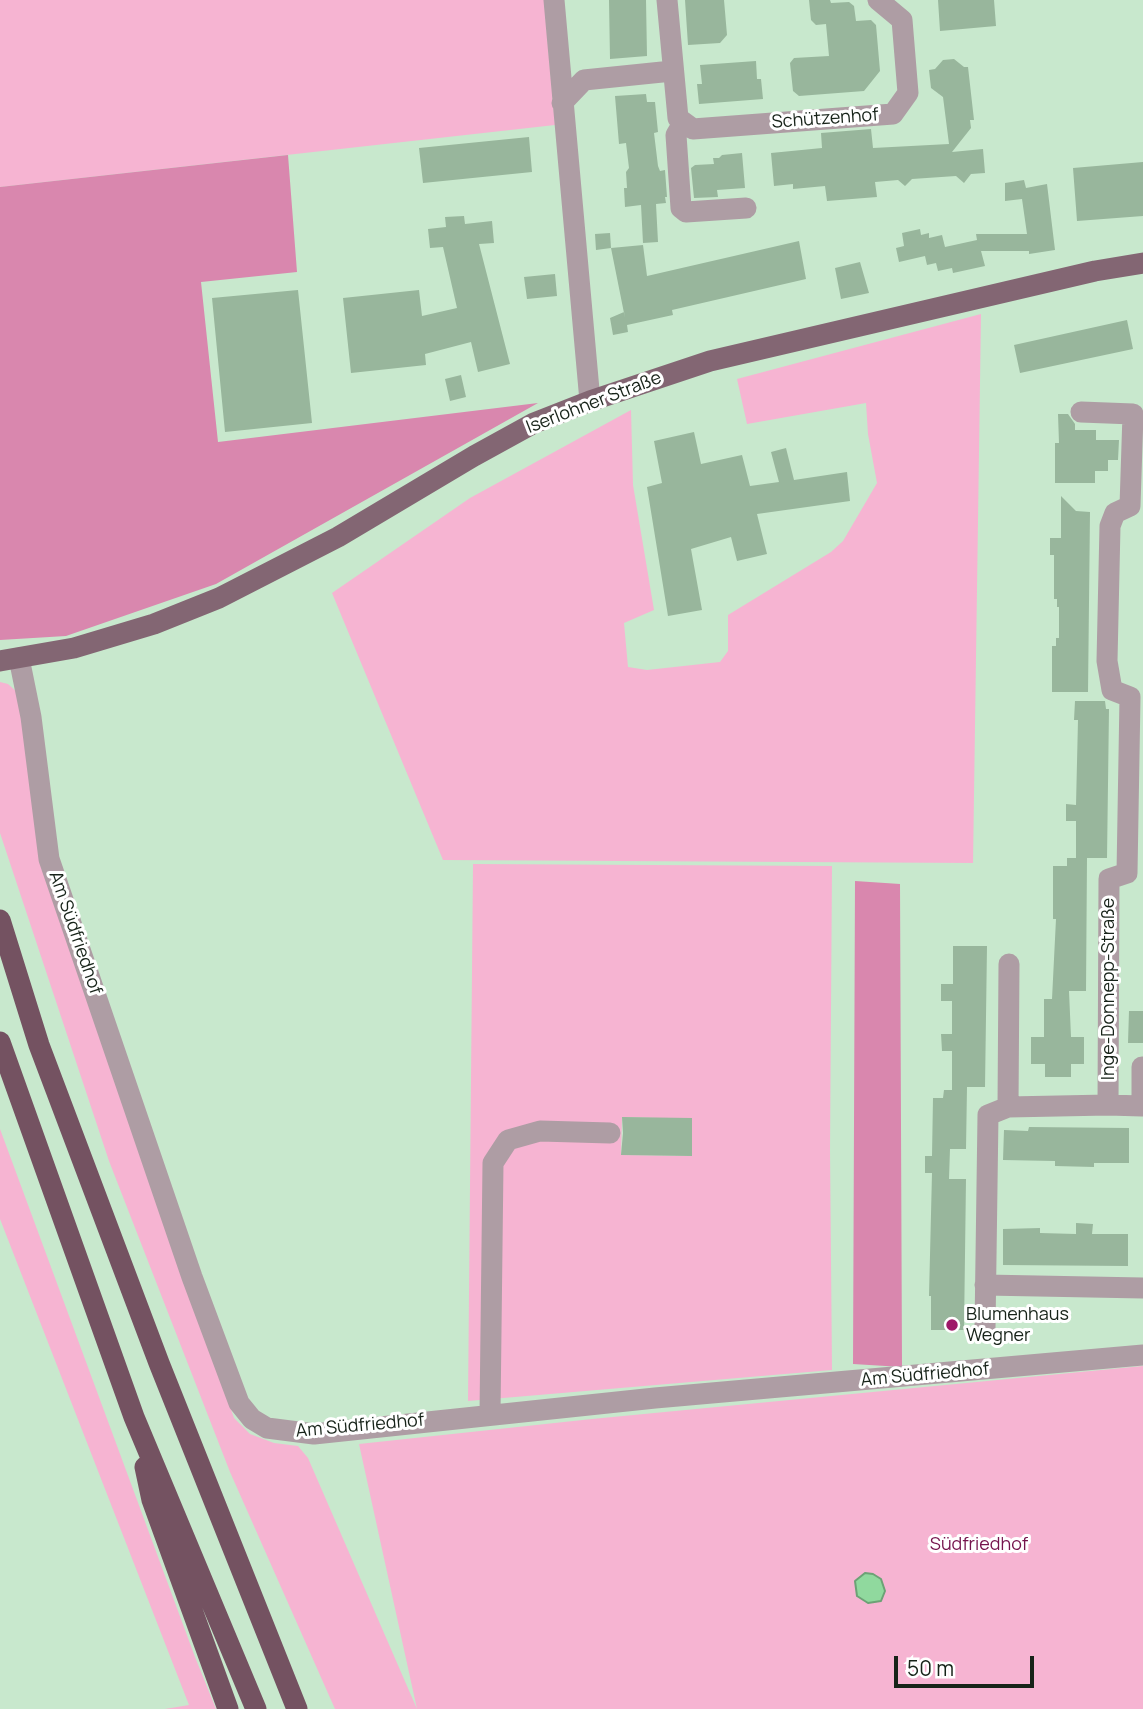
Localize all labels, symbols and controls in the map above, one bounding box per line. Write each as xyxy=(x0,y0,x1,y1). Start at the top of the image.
street label: Schützenhof xyxy=(771,104,879,134)
street label: Iserlohner Straße xyxy=(523,367,665,439)
street label: Am Südfriedhof xyxy=(44,869,106,997)
street label: Inge-Donnepp-Straße xyxy=(1098,898,1120,1080)
place label: Blumenhaus Wegner xyxy=(966,1304,1069,1346)
marker: Blumenhaus Wegner xyxy=(944,1317,960,1333)
street label: Am Südfriedhof xyxy=(860,1359,990,1391)
street label: Am Südfriedhof xyxy=(295,1410,425,1442)
park label: Südfriedhof xyxy=(930,1534,1028,1556)
scale bar xyxy=(898,1642,1038,1686)
text: 50 m xyxy=(907,1654,954,1682)

